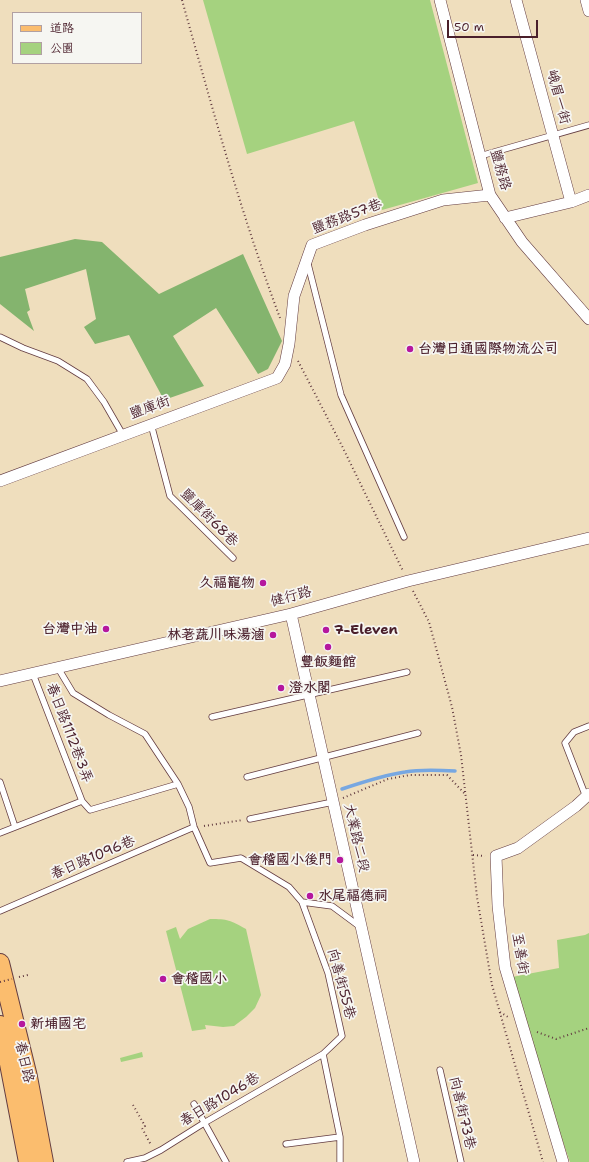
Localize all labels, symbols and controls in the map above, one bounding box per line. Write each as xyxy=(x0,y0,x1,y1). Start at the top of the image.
legend xyxy=(12,12,142,64)
scale bar xyxy=(449,12,540,38)
text: 50 m xyxy=(454,19,484,35)
text: 道路 xyxy=(50,20,74,36)
text: 公園 xyxy=(50,40,74,56)
street label: 峨眉一街 xyxy=(543,68,573,126)
street label: 鹽務路 xyxy=(486,147,514,193)
street label: 鹽務路57巷 xyxy=(310,196,384,238)
place label: 台灣日通國際物流公司 xyxy=(418,341,558,357)
marker: 台灣日通國際物流公司 xyxy=(405,344,415,354)
street label: 鹽庫街 xyxy=(127,393,173,423)
street label: 鹽庫街68巷 xyxy=(177,486,241,550)
place label: 久福寵物 xyxy=(199,575,255,591)
marker: 久福寵物 xyxy=(258,578,268,588)
street label: 健行路 xyxy=(269,583,313,611)
place label: 台灣中油 xyxy=(42,621,98,637)
place label: 7-Eleven xyxy=(334,622,398,638)
marker: 台灣中油 xyxy=(101,624,111,634)
marker: 7-Eleven xyxy=(321,625,331,635)
place label: 林荖蔬川味湯滷 xyxy=(167,627,265,643)
marker: 林荖蔬川味湯滷 xyxy=(268,630,278,640)
marker: 豐飯麵館 xyxy=(323,642,333,652)
place label: 豐飯麵館 xyxy=(300,654,356,670)
place label: 澄水閣 xyxy=(289,680,331,696)
street label: 春日路1112巷3弄 xyxy=(42,681,96,785)
marker: 澄水閣 xyxy=(276,683,286,693)
street label: 大業路二段 xyxy=(340,802,372,874)
street label: 春日路1096巷 xyxy=(48,833,138,883)
place label: 會稽國小後門 xyxy=(248,852,332,868)
marker: 會稽國小後門 xyxy=(335,855,345,865)
place label: 水尾福德祠 xyxy=(318,888,388,904)
marker: 水尾福德祠 xyxy=(305,891,315,901)
street label: 至善街 xyxy=(508,932,532,976)
street label: 向善街55巷 xyxy=(323,947,359,1021)
place label: 會稽國小 xyxy=(171,971,227,987)
marker: 會稽國小 xyxy=(158,974,168,984)
place label: 新埔國宅 xyxy=(30,1016,86,1032)
marker: 新埔國宅 xyxy=(17,1019,27,1029)
street label: 春日路 xyxy=(11,1040,37,1084)
street label: 春日路1046巷 xyxy=(177,1070,263,1130)
street label: 向善街73巷 xyxy=(445,1075,479,1151)

